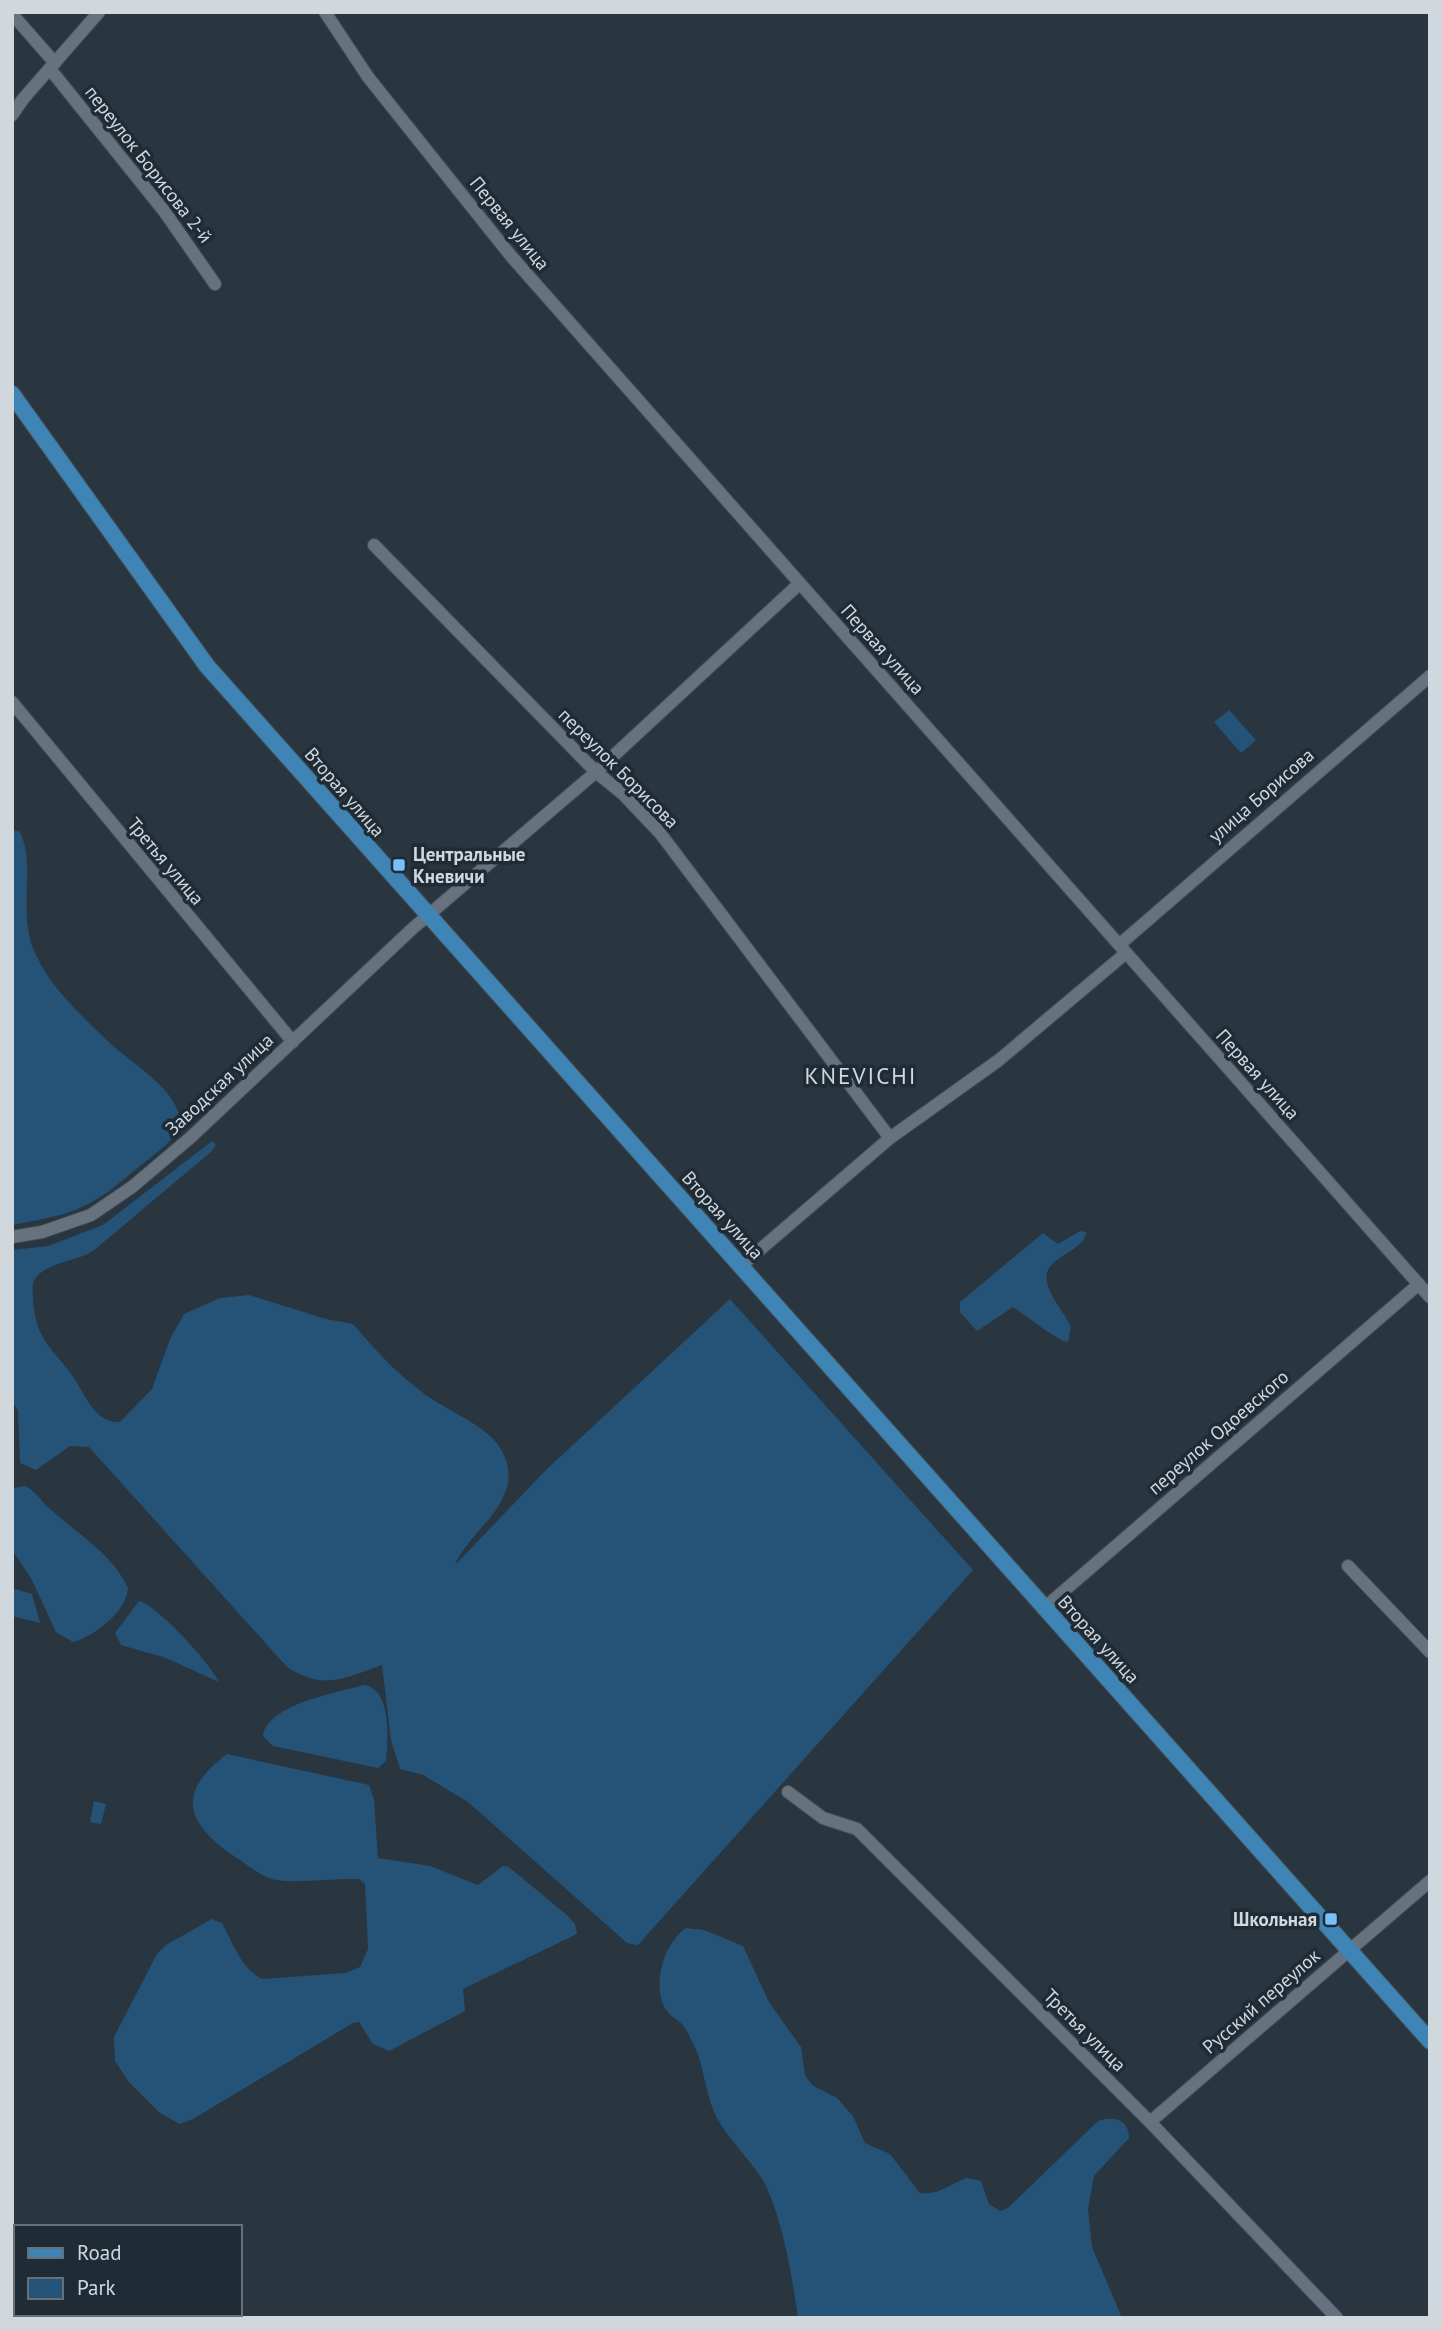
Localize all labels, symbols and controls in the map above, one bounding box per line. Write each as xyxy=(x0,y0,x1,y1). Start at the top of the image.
street label: переулок Борисова 2-й xyxy=(80,81,218,247)
street label: Первая улица xyxy=(465,171,555,275)
street label: Первая улица xyxy=(836,599,930,699)
street label: переулок Борисова xyxy=(554,703,684,833)
street label: Вторая улица xyxy=(300,742,390,842)
street label: улица Борисова xyxy=(1203,743,1319,847)
street label: Третья улица xyxy=(122,812,210,910)
place label: Центральные Кневичи xyxy=(413,842,525,888)
marker: Центральные Кневичи xyxy=(391,857,407,873)
street label: Первая улица xyxy=(1211,1024,1305,1124)
street label: Заводская улица xyxy=(160,1028,278,1140)
district label: KNEVICHI xyxy=(805,1061,917,1090)
street label: Вторая улица xyxy=(677,1166,769,1264)
street label: переулок Одоевского xyxy=(1143,1364,1293,1500)
street label: Вторая улица xyxy=(1053,1590,1145,1688)
place label: Школьная xyxy=(1233,1907,1317,1931)
marker: Школьная xyxy=(1323,1911,1339,1927)
street label: Русский переулок xyxy=(1197,1943,1325,2059)
street label: Третья улица xyxy=(1039,1984,1131,2076)
legend xyxy=(14,2225,242,2316)
text: Road xyxy=(77,2239,121,2266)
text: Park xyxy=(77,2274,116,2301)

